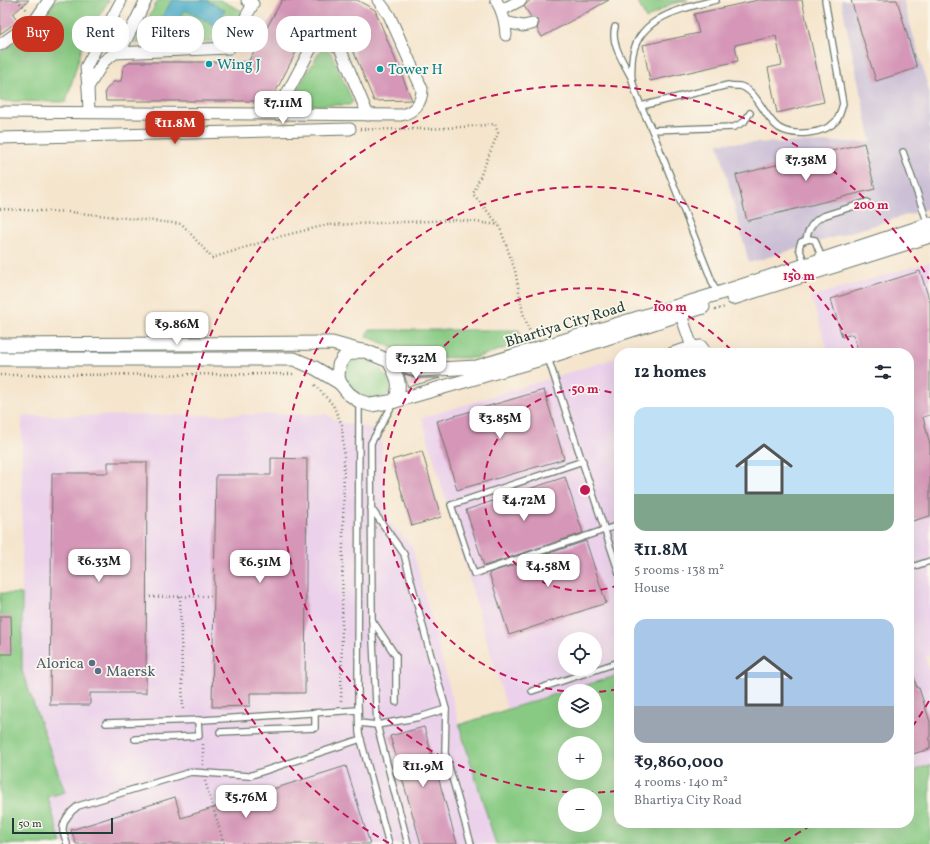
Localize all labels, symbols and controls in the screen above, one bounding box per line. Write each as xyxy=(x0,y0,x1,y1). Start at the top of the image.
chip: Buy xyxy=(12,16,64,52)
chip: Rent xyxy=(72,16,129,52)
chip: Filters xyxy=(137,16,204,52)
chip: New xyxy=(212,16,268,52)
chip: Apartment xyxy=(276,16,371,52)
place label: Wing J xyxy=(217,55,261,76)
marker: Wing J xyxy=(204,59,214,69)
place label: Tower H xyxy=(388,60,443,81)
marker: Tower H xyxy=(375,64,385,74)
pin: ₹7.11M xyxy=(250,91,316,125)
text: ₹7.11M xyxy=(264,95,302,113)
pin: ₹11.8M xyxy=(142,111,208,145)
text: ₹11.8M xyxy=(154,115,196,133)
pin: ₹7.38M xyxy=(773,148,839,182)
text: ₹7.38M xyxy=(785,152,827,170)
text: 200 m xyxy=(853,198,889,214)
text: 150 m xyxy=(783,269,815,285)
street label: Bhartiya City Road xyxy=(503,297,628,354)
text: 100 m xyxy=(653,300,687,316)
pin: ₹9.86M xyxy=(144,312,210,346)
text: ₹9.86M xyxy=(155,316,199,334)
pin: ₹7.32M xyxy=(383,346,449,380)
text: ₹7.32M xyxy=(395,350,437,368)
text: 12 homes xyxy=(634,361,706,384)
icon: filters xyxy=(872,361,894,383)
text: 50 m xyxy=(571,382,599,398)
pin: ₹3.85M xyxy=(467,406,533,440)
text: ₹3.85M xyxy=(478,410,522,428)
icon: home xyxy=(728,433,800,505)
centre of rings xyxy=(578,483,592,497)
pin: ₹4.72M xyxy=(491,488,557,522)
text: ₹4.72M xyxy=(502,492,546,510)
text: ₹11.8M xyxy=(634,539,688,562)
pin: ₹6.33M xyxy=(66,549,132,583)
pin: ₹6.51M xyxy=(227,550,293,584)
text: ₹6.33M xyxy=(77,553,121,571)
text: ₹6.51M xyxy=(239,554,281,572)
pin: ₹4.58M xyxy=(515,554,581,588)
text: ₹4.58M xyxy=(526,558,570,576)
text: 5 rooms · 138 m² xyxy=(634,562,724,580)
text: House xyxy=(634,580,670,598)
map controls xyxy=(558,632,602,832)
button: locate xyxy=(558,632,602,676)
icon: home xyxy=(728,645,800,717)
place label: Alorica xyxy=(36,654,84,675)
marker: Alorica xyxy=(87,658,97,668)
place label: Maersk xyxy=(106,662,155,683)
marker: Maersk xyxy=(93,666,103,676)
button: layers xyxy=(558,684,602,728)
button: + xyxy=(558,736,602,780)
text: ₹9,860,000 xyxy=(634,751,723,774)
pin: ₹11.9M xyxy=(390,754,456,788)
text: ₹11.9M xyxy=(402,758,444,776)
text: 4 rooms · 140 m² xyxy=(634,774,728,792)
pin: ₹5.76M xyxy=(213,785,279,819)
button: − xyxy=(558,788,602,832)
text: ₹5.76M xyxy=(225,789,267,807)
text: Bhartiya City Road xyxy=(634,792,742,810)
scale bar xyxy=(12,816,113,835)
text: 50 m xyxy=(18,817,42,832)

